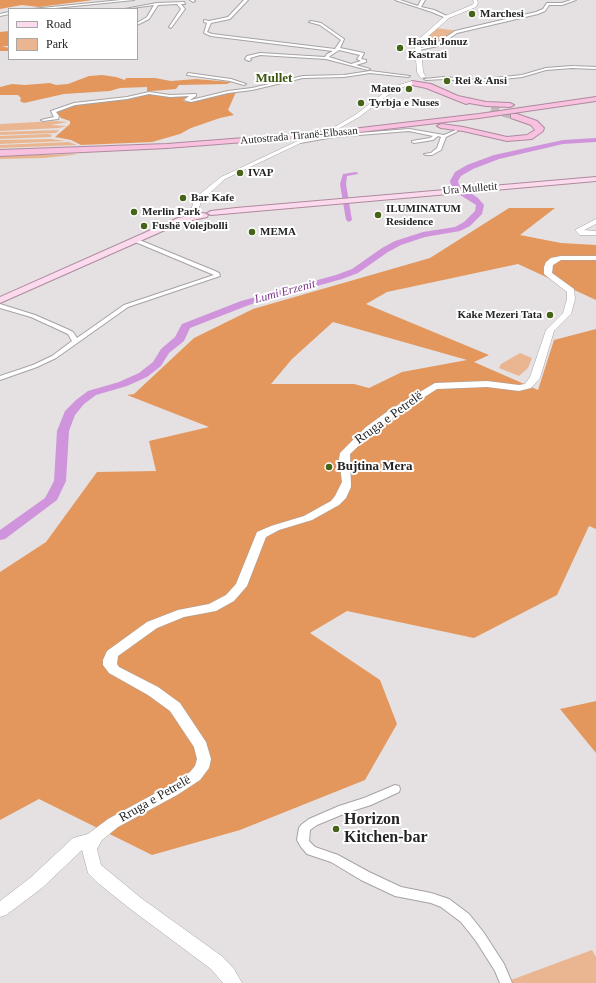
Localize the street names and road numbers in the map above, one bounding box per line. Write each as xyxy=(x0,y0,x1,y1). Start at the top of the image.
street label: Autostrada Tiranë-Elbasan xyxy=(240,124,358,148)
street label: Ura Mulletit xyxy=(442,180,498,198)
street label: Rruga e Petrelë xyxy=(352,388,426,448)
street label: Rruga e Petrelë xyxy=(116,772,194,826)

